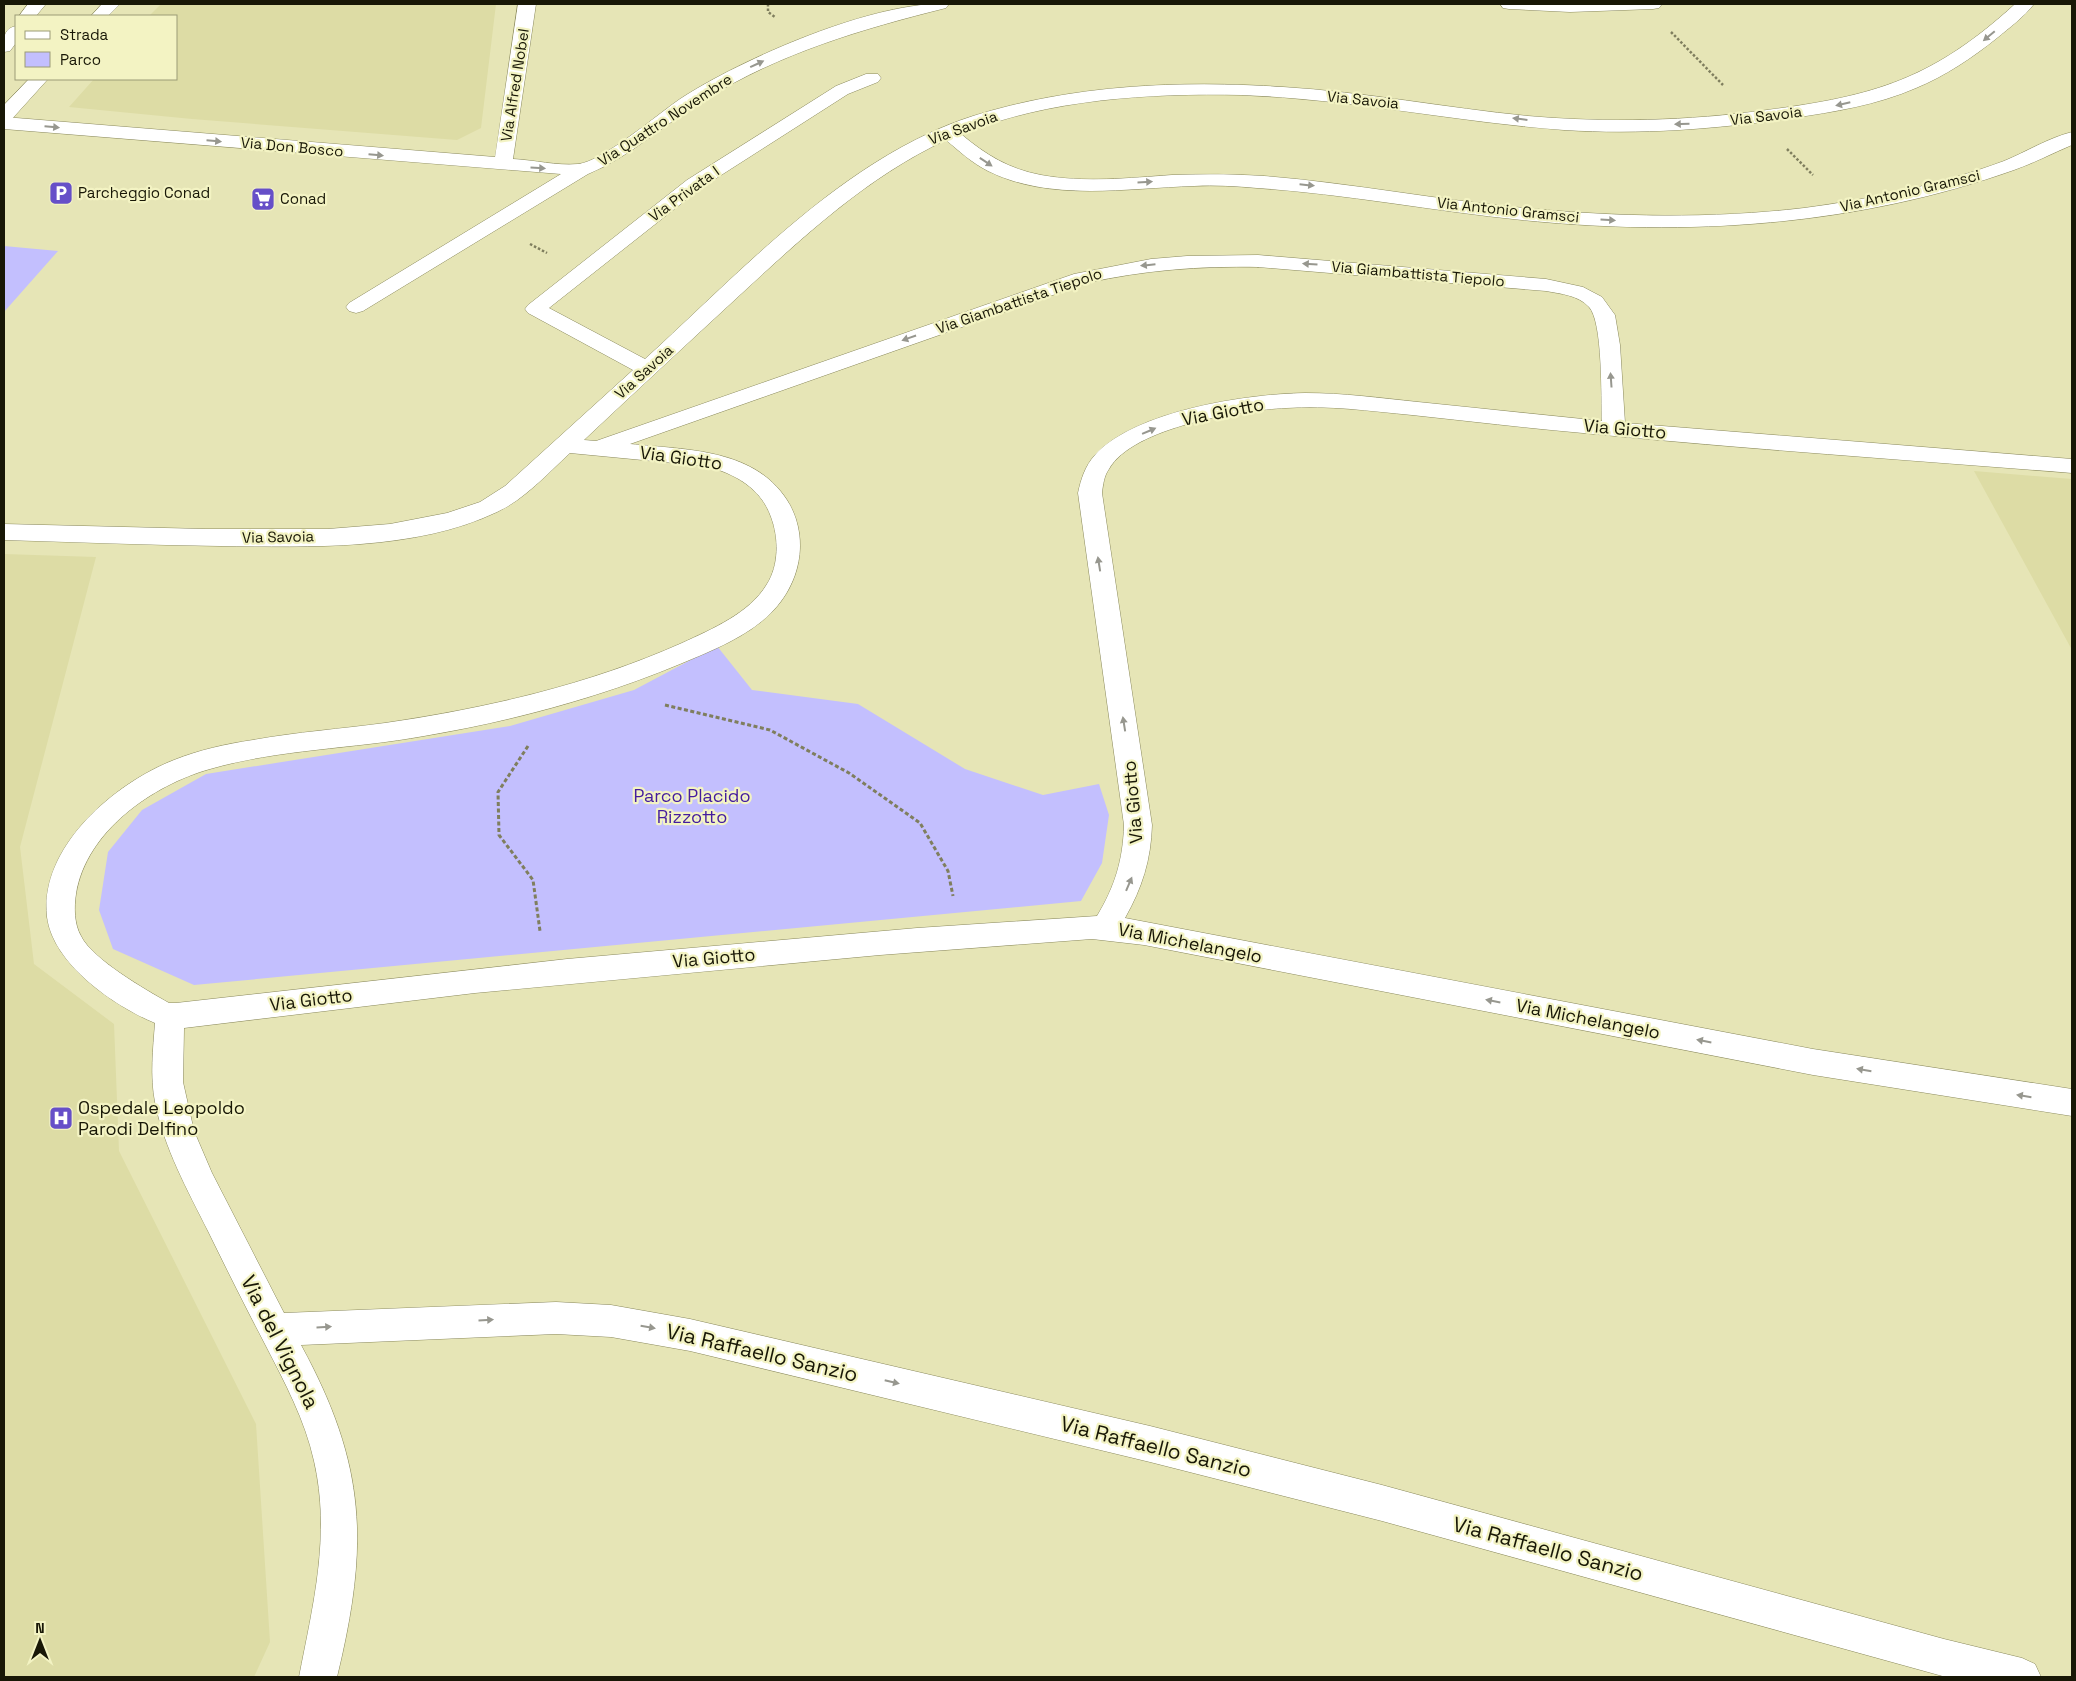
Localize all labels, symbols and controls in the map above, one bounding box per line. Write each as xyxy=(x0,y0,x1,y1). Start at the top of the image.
legend xyxy=(15,15,178,80)
text: Strada xyxy=(60,25,109,44)
street label: Via Alfred Nobel xyxy=(496,27,533,143)
one-way arrow xyxy=(1983,30,1995,41)
text: Parco xyxy=(60,50,101,69)
one-way arrow xyxy=(750,59,764,67)
street label: Via Quattro Novembre xyxy=(594,69,735,170)
street label: Via Savoia xyxy=(1326,86,1400,113)
one-way arrow xyxy=(1835,100,1851,108)
street label: Via Savoia xyxy=(1729,102,1803,129)
street label: Via Savoia xyxy=(926,106,1000,149)
one-way arrow xyxy=(1511,115,1527,123)
one-way arrow xyxy=(1674,120,1690,128)
one-way arrow xyxy=(45,123,61,131)
street label: Via Don Bosco xyxy=(240,133,344,160)
one-way arrow xyxy=(207,137,223,145)
one-way arrow xyxy=(368,151,384,159)
one-way arrow xyxy=(979,157,993,167)
street label: Via Privata I xyxy=(645,162,723,226)
one-way arrow xyxy=(530,165,546,173)
street label: Via Antonio Gramsci xyxy=(1838,165,1982,216)
one-way arrow xyxy=(1137,178,1153,186)
parking icon: Parcheggio Conad xyxy=(48,180,74,206)
one-way arrow xyxy=(1299,181,1315,189)
place label: Parcheggio Conad xyxy=(78,183,210,202)
supermarket icon: Conad xyxy=(250,186,276,212)
place label: Conad xyxy=(280,189,326,208)
street label: Via Antonio Gramsci xyxy=(1436,193,1580,226)
one-way arrow xyxy=(1600,216,1616,224)
street label: Via Giambattista Tiepolo xyxy=(1331,256,1506,291)
one-way arrow xyxy=(1302,260,1318,268)
one-way arrow xyxy=(1139,261,1155,269)
street label: Via Giambattista Tiepolo xyxy=(933,263,1104,338)
one-way arrow xyxy=(902,335,917,342)
street label: Via Savoia xyxy=(610,340,677,403)
one-way arrow xyxy=(1606,372,1614,388)
street label: Via Giotto xyxy=(1180,392,1266,431)
street label: Via Giotto xyxy=(1583,413,1667,444)
one-way arrow xyxy=(1142,426,1156,434)
street label: Via Giotto xyxy=(638,440,724,475)
street label: Via Savoia xyxy=(242,526,315,547)
one-way arrow xyxy=(1095,556,1103,572)
one-way arrow xyxy=(1120,716,1128,732)
street label: Via Giotto xyxy=(1117,760,1148,844)
park label: Parco Placido Rizzotto xyxy=(633,784,751,828)
one-way arrow xyxy=(1125,877,1133,891)
street label: Via Michelangelo xyxy=(1116,917,1264,968)
street label: Via Giotto xyxy=(672,942,756,973)
street label: Via Giotto xyxy=(268,983,354,1016)
street label: Via Michelangelo xyxy=(1514,993,1662,1044)
one-way arrow xyxy=(1484,996,1500,1004)
one-way arrow xyxy=(1695,1036,1711,1044)
one-way arrow xyxy=(1855,1066,1871,1074)
one-way arrow xyxy=(2016,1092,2032,1100)
place label: Ospedale Leopoldo Parodi Delfino xyxy=(78,1096,245,1140)
hospital icon: Ospedale Leopoldo Parodi Delfino xyxy=(48,1105,74,1131)
street label: Via del Vignola xyxy=(235,1270,326,1413)
one-way arrow xyxy=(478,1316,494,1324)
street label: Via Raffaello Sanzio xyxy=(664,1317,861,1388)
one-way arrow xyxy=(316,1323,332,1331)
one-way arrow xyxy=(640,1324,656,1332)
one-way arrow xyxy=(884,1378,899,1386)
street label: Via Raffaello Sanzio xyxy=(1058,1410,1254,1483)
street label: Via Raffaello Sanzio xyxy=(1450,1510,1646,1587)
north arrow xyxy=(15,1616,65,1666)
text: N xyxy=(35,1619,45,1637)

